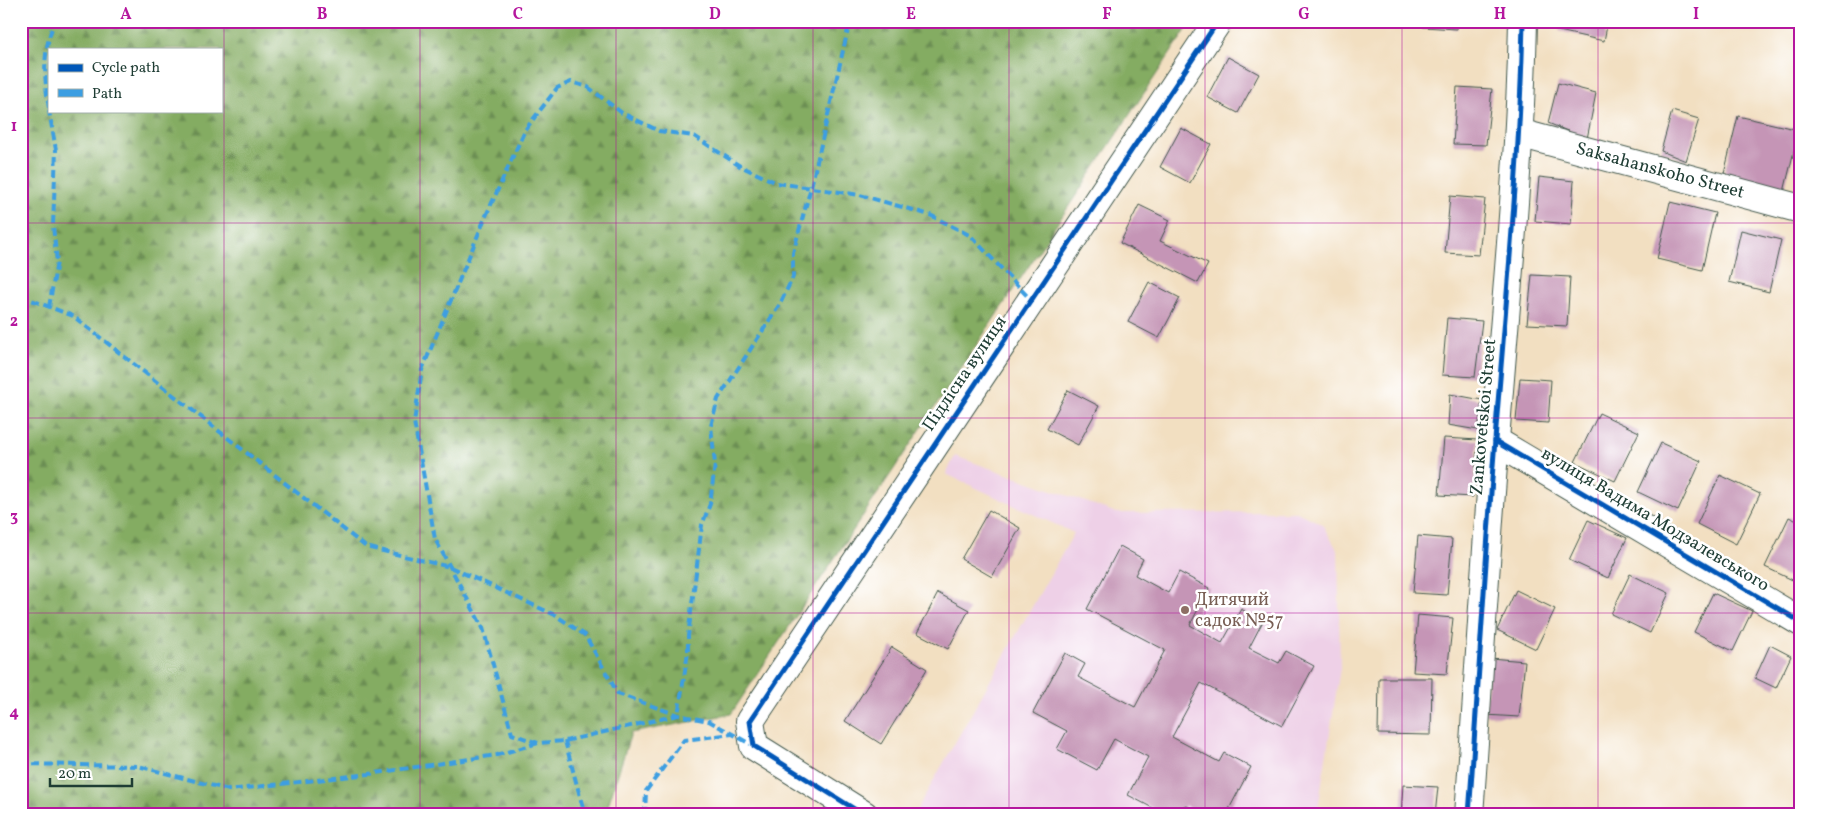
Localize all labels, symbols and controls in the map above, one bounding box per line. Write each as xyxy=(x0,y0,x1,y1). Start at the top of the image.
text: A xyxy=(120,4,132,26)
text: B xyxy=(317,4,328,26)
text: C xyxy=(513,4,523,26)
text: D xyxy=(709,4,721,26)
text: E xyxy=(906,4,916,26)
text: F xyxy=(1102,4,1112,26)
text: G xyxy=(1298,4,1310,26)
text: H xyxy=(1494,4,1506,26)
text: I xyxy=(1693,4,1699,26)
legend xyxy=(48,48,222,112)
text: Cycle path xyxy=(92,58,160,79)
text: Path xyxy=(92,84,122,105)
text: 1 xyxy=(11,116,17,138)
street label: Saksahanskoho Street xyxy=(1573,136,1747,206)
text: 2 xyxy=(10,311,18,333)
street label: Підлісна вулиця xyxy=(917,311,1013,437)
street label: Zankovetskoi Street xyxy=(1465,338,1503,496)
street label: вулиця Вадима Модзалевського xyxy=(1536,442,1774,598)
text: 3 xyxy=(10,506,18,528)
place label: Дитячий садок №57 xyxy=(1195,588,1283,634)
marker: Дитячий садок №57 xyxy=(1179,604,1191,616)
text: 4 xyxy=(9,702,19,724)
scale bar xyxy=(50,756,132,788)
text: 20 m xyxy=(58,764,91,785)

